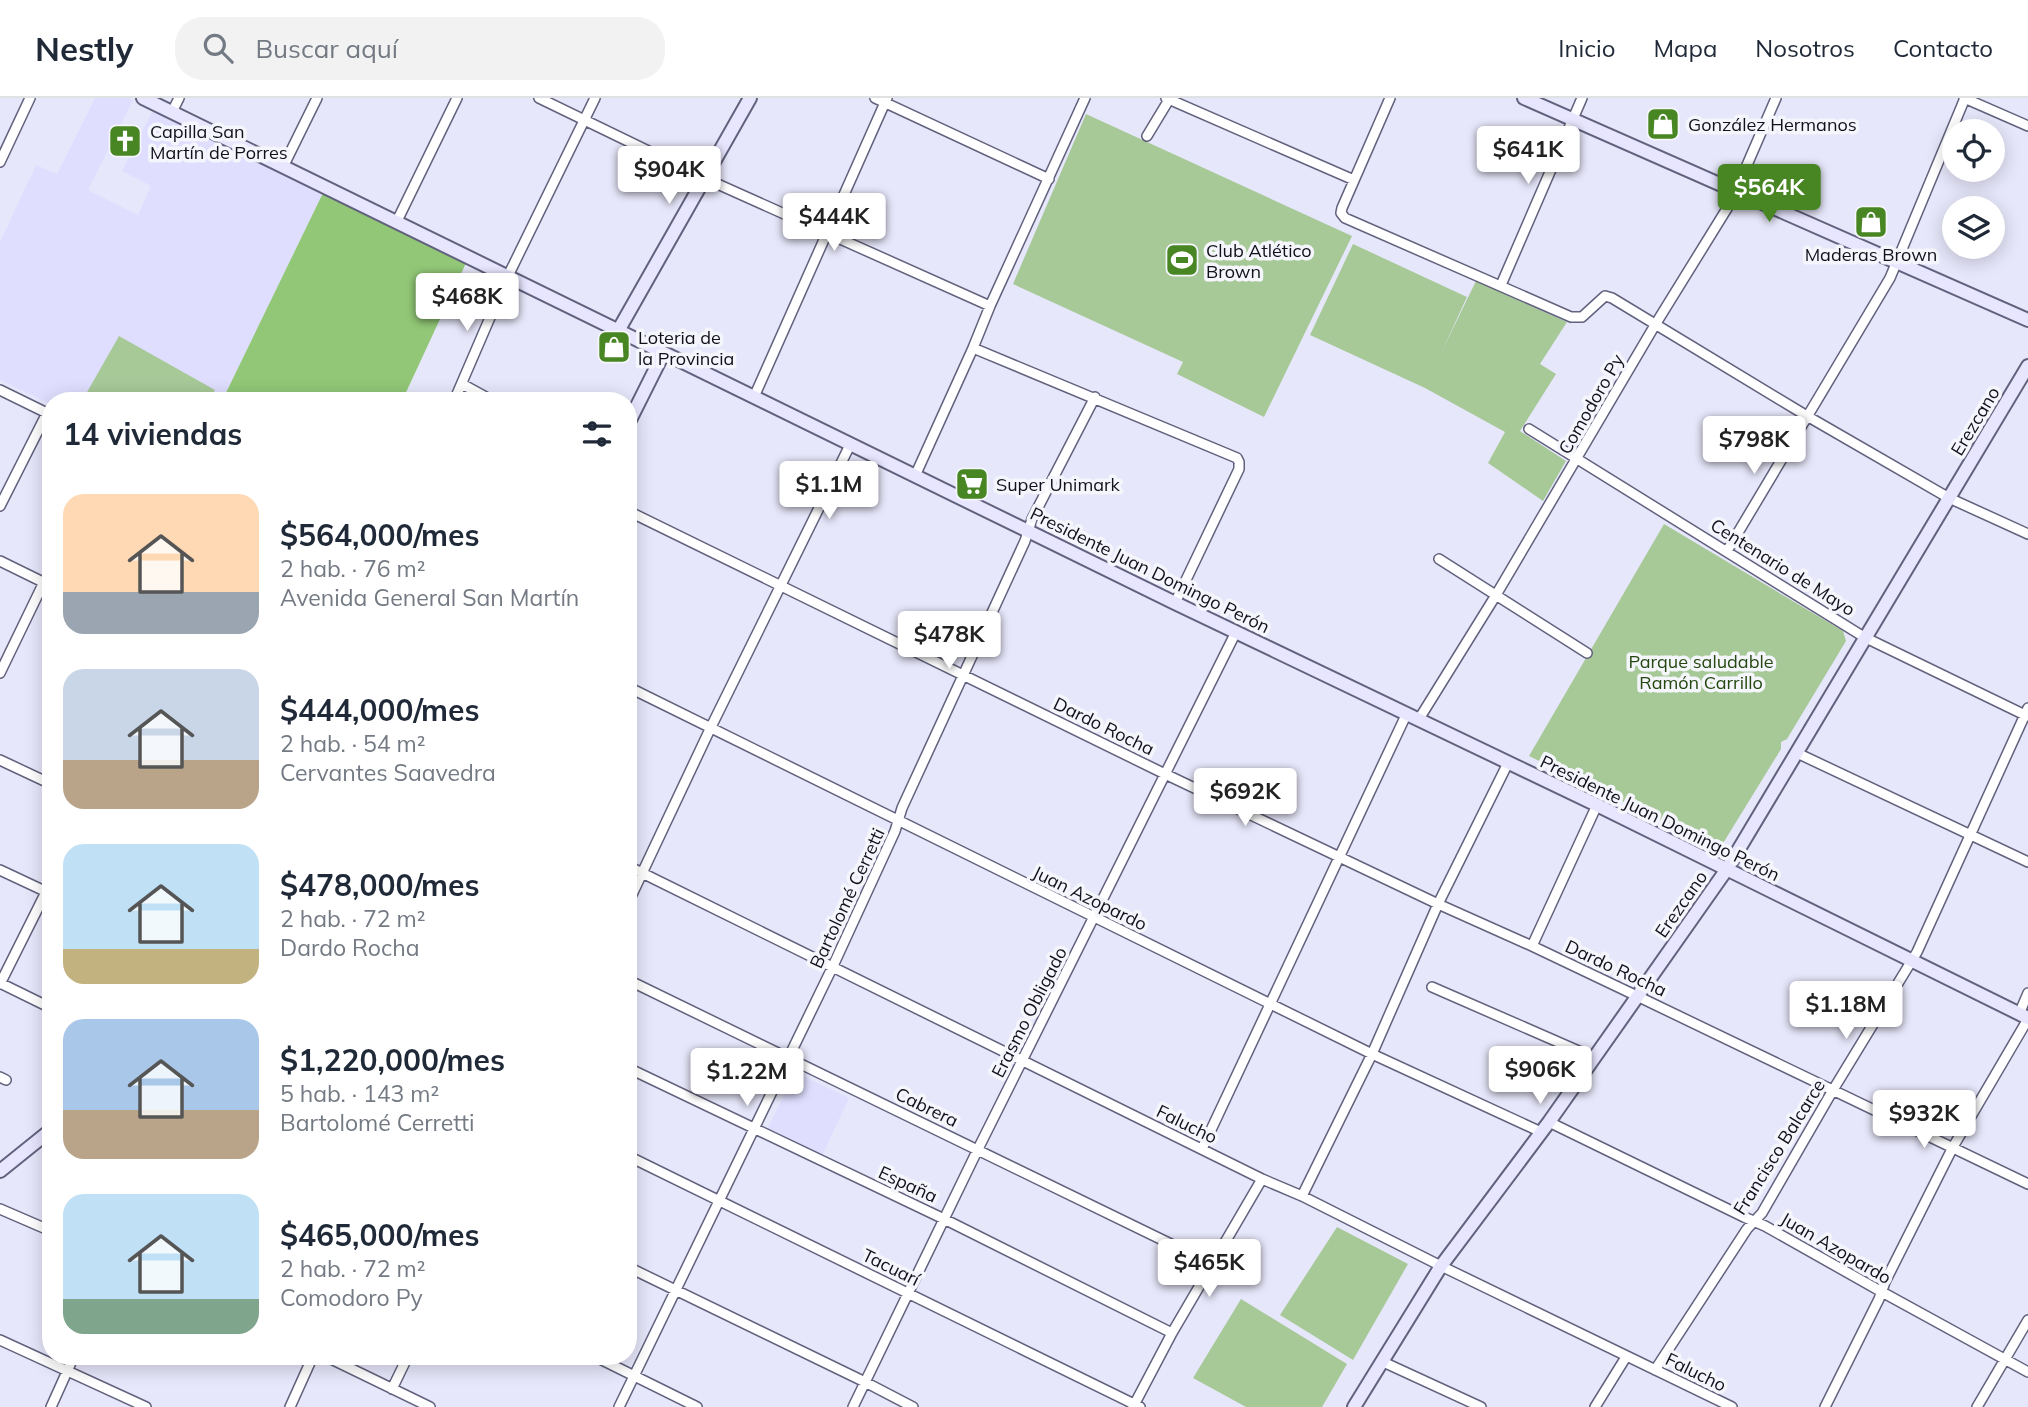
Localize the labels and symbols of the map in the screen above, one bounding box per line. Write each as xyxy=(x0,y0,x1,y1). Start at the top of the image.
shop icon: González Hermanos xyxy=(1644,105,1682,143)
place label: González Hermanos xyxy=(1688,113,1857,136)
place label: Capilla San Martín de Porres xyxy=(150,120,288,164)
church icon: Capilla San Martín de Porres xyxy=(106,122,144,160)
pin: $641K xyxy=(1479,126,1577,186)
pin: $904K xyxy=(620,146,718,206)
pin: $564K xyxy=(1720,164,1818,224)
pin: $444K xyxy=(785,194,883,253)
shop icon: Maderas Brown xyxy=(1852,203,1890,241)
place label: Club Atlético Brown xyxy=(1206,239,1311,283)
sports icon: Club Atlético Brown xyxy=(1163,241,1201,279)
place label: Maderas Brown xyxy=(1805,243,1937,266)
pin: $468K xyxy=(418,274,516,333)
place label: Loteria de la Provincia xyxy=(638,326,734,370)
shop icon: Loteria de la Provincia xyxy=(595,328,633,366)
street label: Comodoro Py xyxy=(1553,349,1629,458)
street label: Erezcano xyxy=(1945,382,2005,460)
pin: $798K xyxy=(1705,416,1803,476)
pin: $1.1M xyxy=(780,462,878,521)
supermarket icon: Super Unimark xyxy=(953,465,991,503)
place label: Super Unimark xyxy=(996,473,1121,496)
street label: Presidente Juan Domingo Perón xyxy=(1026,502,1274,638)
street label: Centenario de Mayo xyxy=(1706,513,1860,621)
pin: $478K xyxy=(900,612,998,671)
park label: Parque saludable Ramón Carrillo xyxy=(1628,650,1774,694)
street label: Dardo Rocha xyxy=(1050,692,1158,760)
street label: Presidente Juan Domingo Perón xyxy=(1536,750,1784,886)
pin: $692K xyxy=(1196,768,1294,828)
street label: Bartolomé Cerretti xyxy=(804,824,890,972)
street label: Juan Azopardo xyxy=(1029,860,1151,936)
street label: Erezcano xyxy=(1650,866,1712,942)
street label: Dardo Rocha xyxy=(1562,934,1670,1002)
street label: Erasmo Obligado xyxy=(986,943,1072,1081)
pin: $1.18M xyxy=(1789,982,1903,1041)
pin: $906K xyxy=(1491,1046,1589,1106)
pin: $1.22M xyxy=(690,1048,804,1108)
street label: Francisco Balcarce xyxy=(1728,1075,1830,1219)
street label: Cabrera xyxy=(892,1082,962,1132)
pin: $932K xyxy=(1875,1090,1973,1150)
street label: Falucho xyxy=(1153,1099,1221,1149)
street label: España xyxy=(875,1160,941,1208)
street label: Juan Azopardo xyxy=(1777,1207,1895,1289)
pin: $465K xyxy=(1160,1240,1258,1299)
street label: Tacuarí xyxy=(858,1243,925,1292)
street label: Falucho xyxy=(1662,1347,1730,1397)

